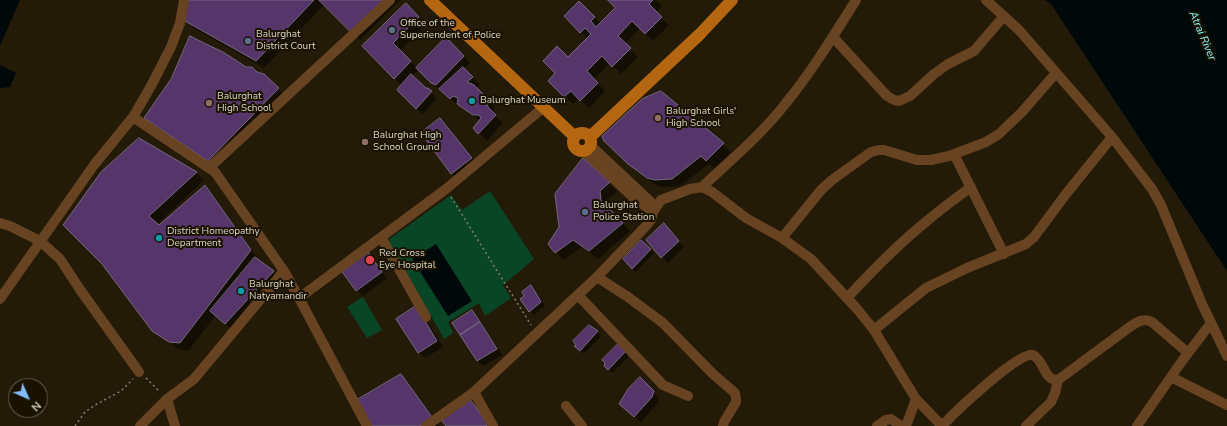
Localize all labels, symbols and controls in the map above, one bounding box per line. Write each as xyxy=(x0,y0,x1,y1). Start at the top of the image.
water label: Atrai River xyxy=(1186,9,1218,63)
place label: Office of the Superiendent of Police xyxy=(400,18,501,42)
marker: Office of the Superiendent of Police xyxy=(387,25,397,35)
place label: Balurghat District Court xyxy=(256,29,315,52)
marker: Balurghat District Court xyxy=(243,36,253,46)
place label: Balurghat High School xyxy=(217,91,272,114)
place label: Balurghat Museum xyxy=(480,95,566,107)
marker: Balurghat Museum xyxy=(467,96,477,106)
marker: Balurghat High School xyxy=(204,98,214,108)
place label: Balurghat Girls' High School xyxy=(666,106,736,130)
marker: Balurghat Girls' High School xyxy=(653,113,663,123)
place label: Balurghat High School Ground xyxy=(373,130,442,154)
marker: Balurghat High School Ground xyxy=(360,137,370,147)
place label: Balurghat Police Station xyxy=(593,200,654,224)
marker: Balurghat Police Station xyxy=(580,207,590,217)
place label: District Homeopathy Department xyxy=(167,226,260,250)
marker: District Homeopathy Department xyxy=(154,233,164,243)
place label: Red Cross Eye Hospital xyxy=(379,248,436,272)
marker: Red Cross Eye Hospital xyxy=(364,254,376,266)
place label: Balurghat Natyamandir xyxy=(249,279,307,302)
marker: Balurghat Natyamandir xyxy=(236,286,246,296)
north arrow xyxy=(8,378,48,418)
text: N xyxy=(28,398,44,414)

